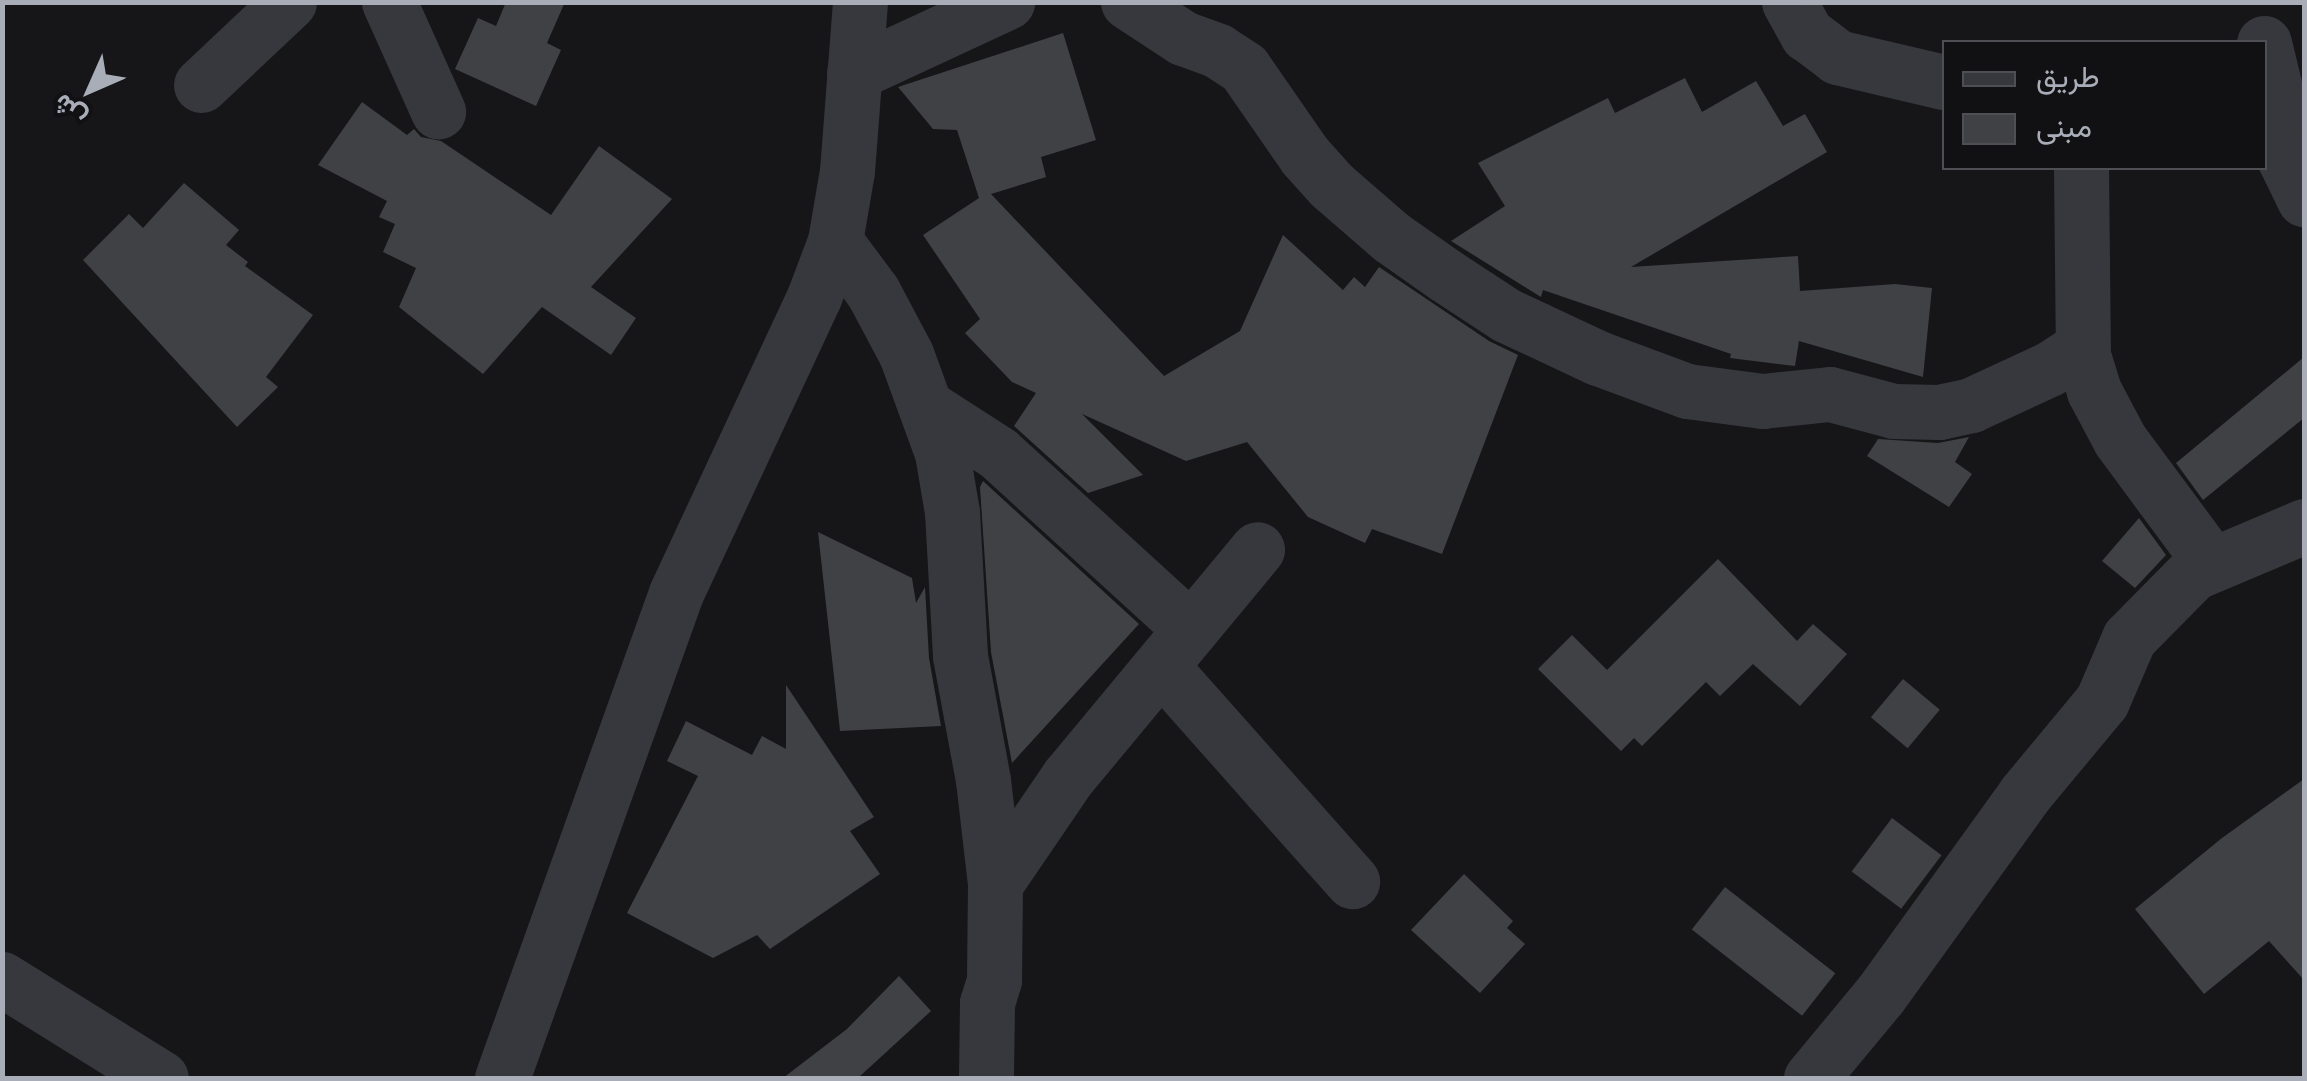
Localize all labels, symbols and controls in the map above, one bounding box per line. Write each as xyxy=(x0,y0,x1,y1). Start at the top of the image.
north arrow xyxy=(40,40,140,140)
legend xyxy=(1942,40,2267,170)
text: طريق xyxy=(2036,58,2100,94)
text: ش xyxy=(45,87,93,135)
text: مبنى xyxy=(2036,108,2092,144)

